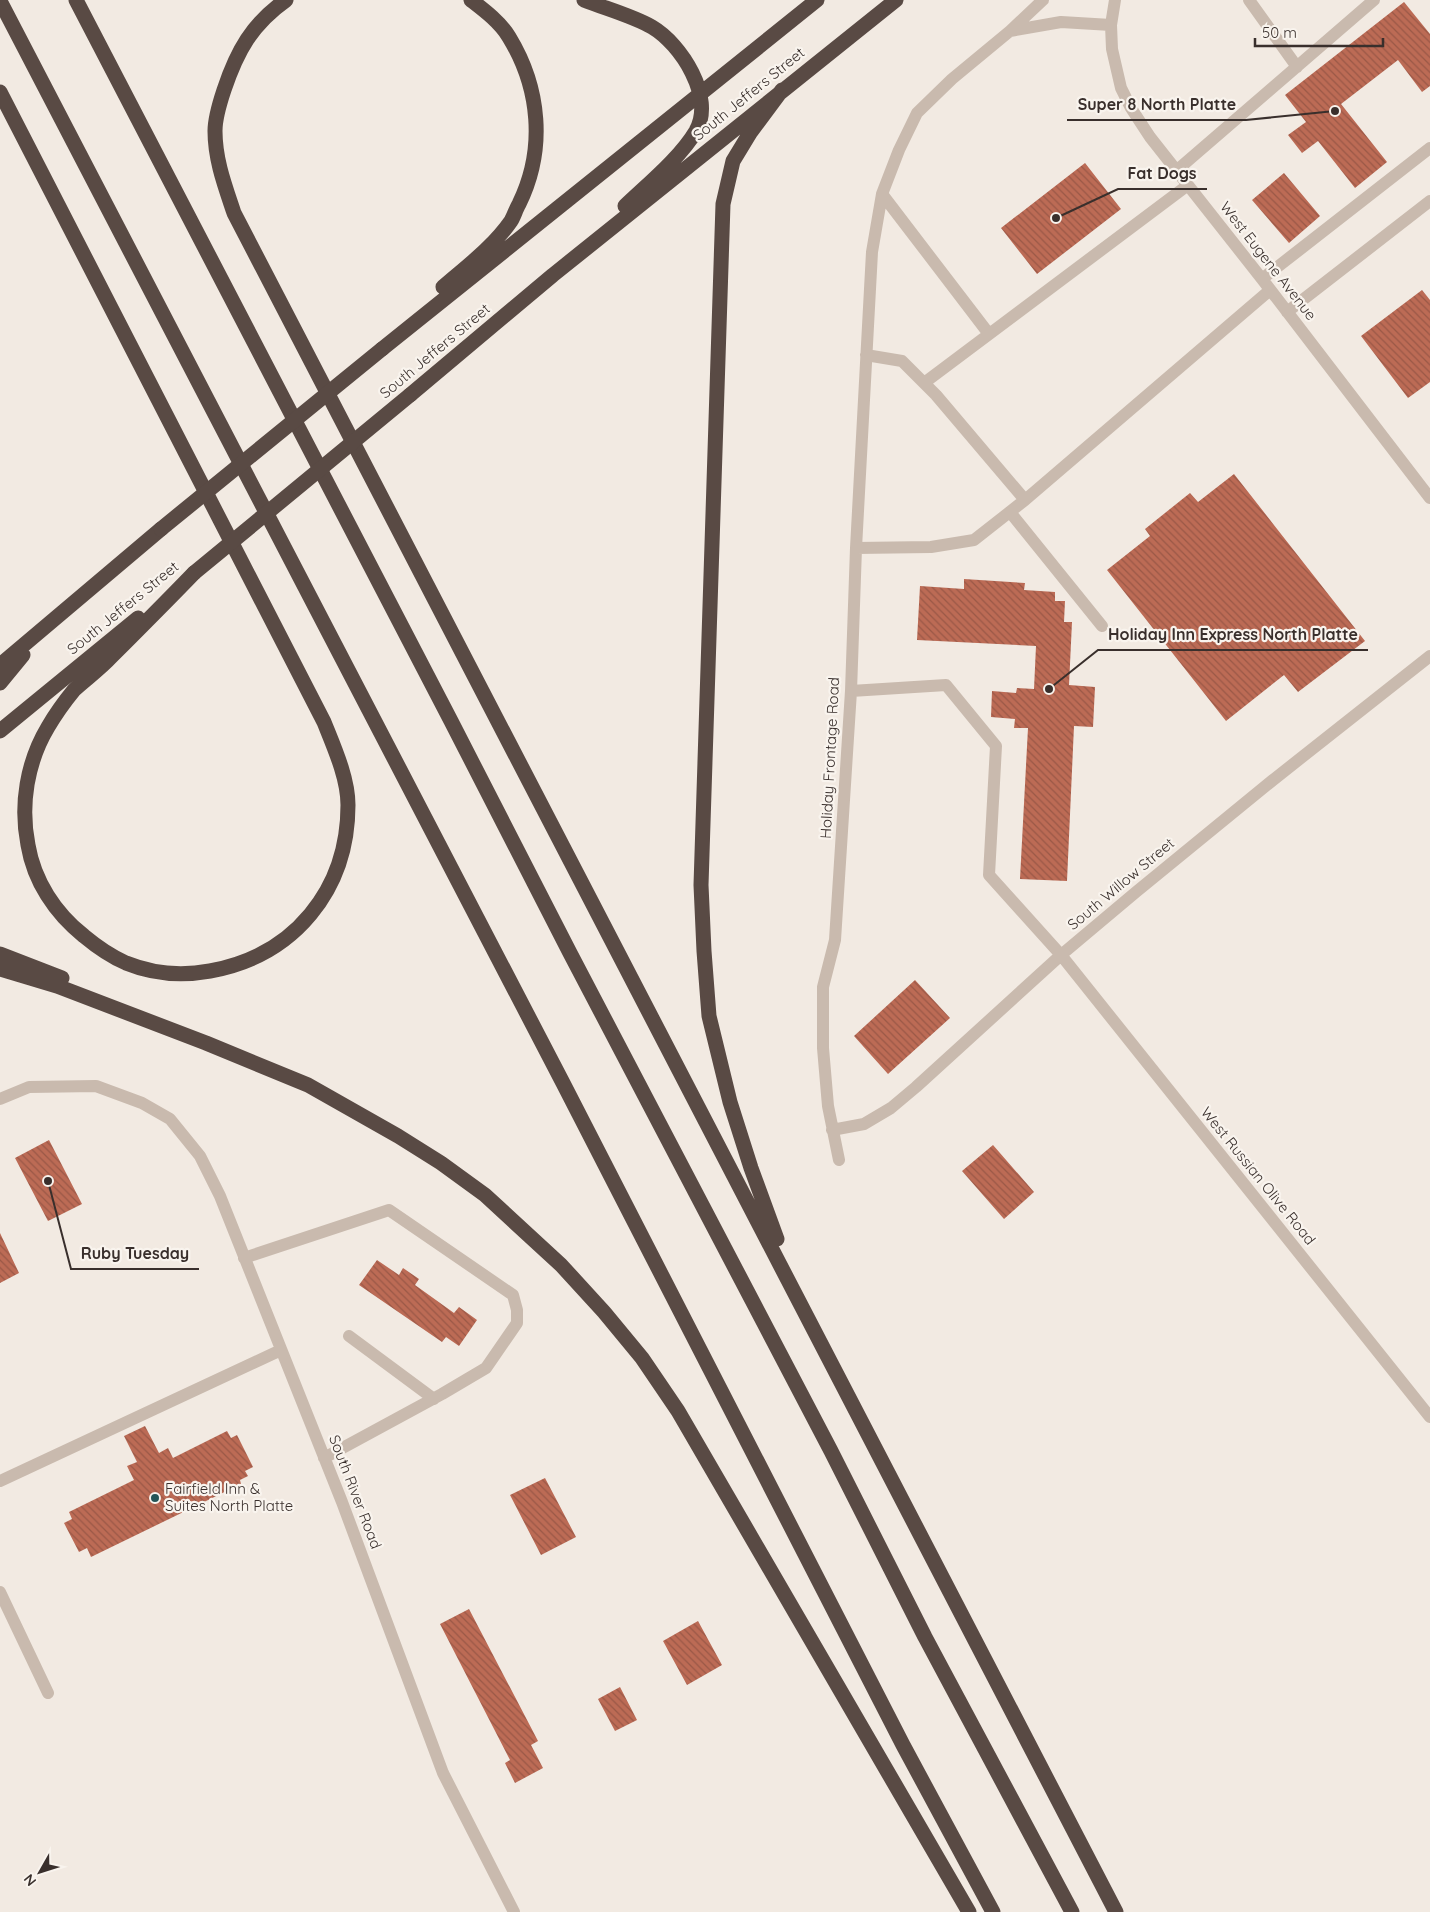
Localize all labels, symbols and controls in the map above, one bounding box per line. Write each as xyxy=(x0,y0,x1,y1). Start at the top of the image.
scale bar xyxy=(1255,15,1382,47)
text: 50 m xyxy=(1262,23,1297,42)
street label: South Jeffers Street xyxy=(689,43,808,144)
callout: Super 8 North Platte xyxy=(1067,89,1246,120)
text: Super 8 North Platte xyxy=(1078,94,1236,114)
callout: Fat Dogs xyxy=(1118,158,1207,189)
text: Fat Dogs xyxy=(1127,163,1197,183)
street label: West Eugene Avenue xyxy=(1216,197,1321,324)
street label: South Jeffers Street xyxy=(376,299,494,402)
street label: South Jeffers Street xyxy=(63,557,182,658)
callout: Holiday Inn Express North Platte xyxy=(1098,619,1368,650)
text: Holiday Inn Express North Platte xyxy=(1108,624,1358,644)
street label: Holiday Frontage Road xyxy=(816,677,843,839)
street label: South Willow Street xyxy=(1063,833,1178,934)
street label: West Russian Olive Road xyxy=(1197,1103,1320,1249)
callout: Ruby Tuesday xyxy=(71,1238,199,1269)
text: Ruby Tuesday xyxy=(81,1243,189,1263)
street label: South River Road xyxy=(325,1432,386,1551)
place label: Fairfield Inn & Suites North Platte xyxy=(165,1479,293,1515)
marker: Fairfield Inn & Suites North Platte xyxy=(149,1492,161,1504)
north arrow xyxy=(15,1847,65,1897)
text: N xyxy=(20,1871,40,1890)

